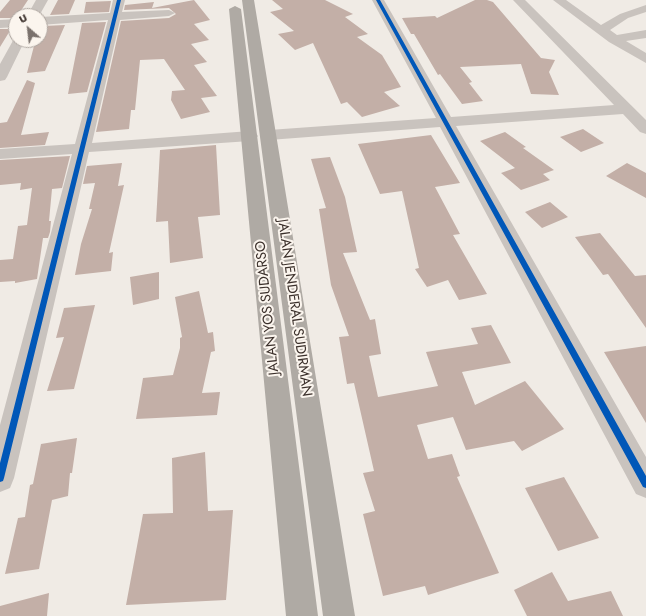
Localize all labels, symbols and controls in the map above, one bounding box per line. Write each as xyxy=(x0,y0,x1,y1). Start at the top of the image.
north arrow xyxy=(8,8,48,48)
text: U xyxy=(16,9,30,27)
street label: JALAN JENDERAL SUDIRMAN xyxy=(273,218,315,398)
street label: JALAN YOS SUDARSO xyxy=(253,240,283,376)

